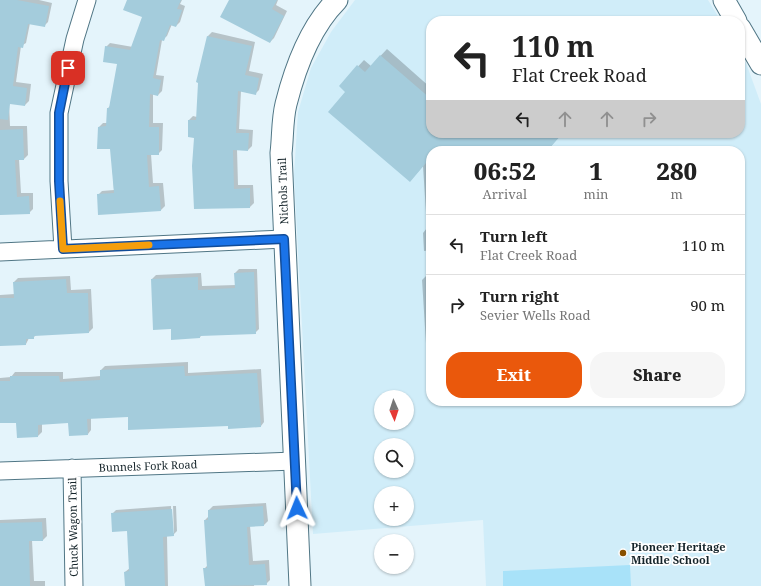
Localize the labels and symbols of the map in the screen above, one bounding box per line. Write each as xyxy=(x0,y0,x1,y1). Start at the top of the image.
pin xyxy=(51,51,85,85)
street label: Nichols Trail xyxy=(274,157,291,225)
north arrow xyxy=(374,390,414,430)
street label: Bunnels Fork Road xyxy=(98,456,198,475)
street label: Chuck Wagon Trail xyxy=(64,477,81,577)
position arrow xyxy=(276,487,318,529)
place label: Pioneer Heritage Middle School xyxy=(631,539,726,567)
marker: Pioneer Heritage Middle School xyxy=(618,548,628,558)

